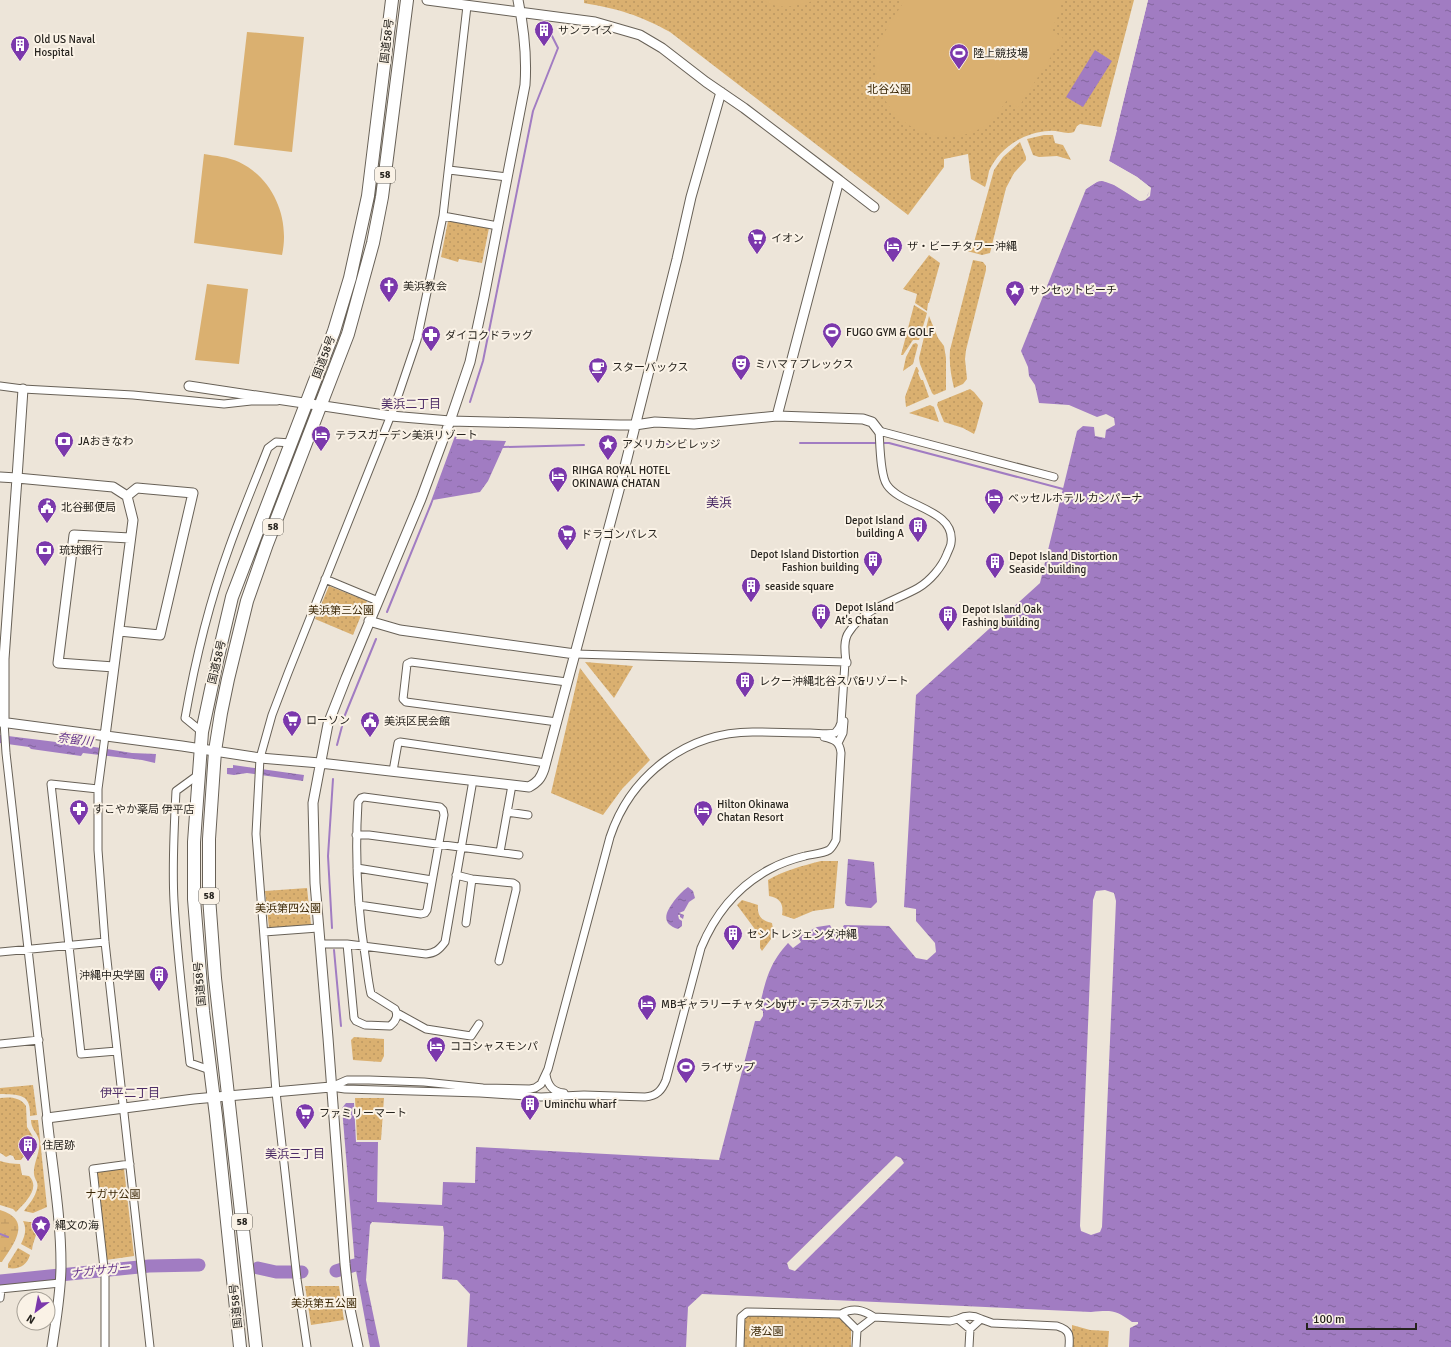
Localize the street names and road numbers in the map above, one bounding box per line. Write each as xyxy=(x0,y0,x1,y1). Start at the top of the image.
street label: 国道58号 xyxy=(378,18,396,64)
road number: 58 xyxy=(375,167,395,183)
street label: 国道58号 xyxy=(310,334,338,380)
road number: 58 xyxy=(263,519,283,535)
street label: 国道58号 xyxy=(206,639,228,685)
road number: 58 xyxy=(199,888,219,904)
street label: 国道58号 xyxy=(192,961,208,1007)
road number: 58 xyxy=(232,1214,252,1230)
street label: 国道58号 xyxy=(227,1283,245,1329)

